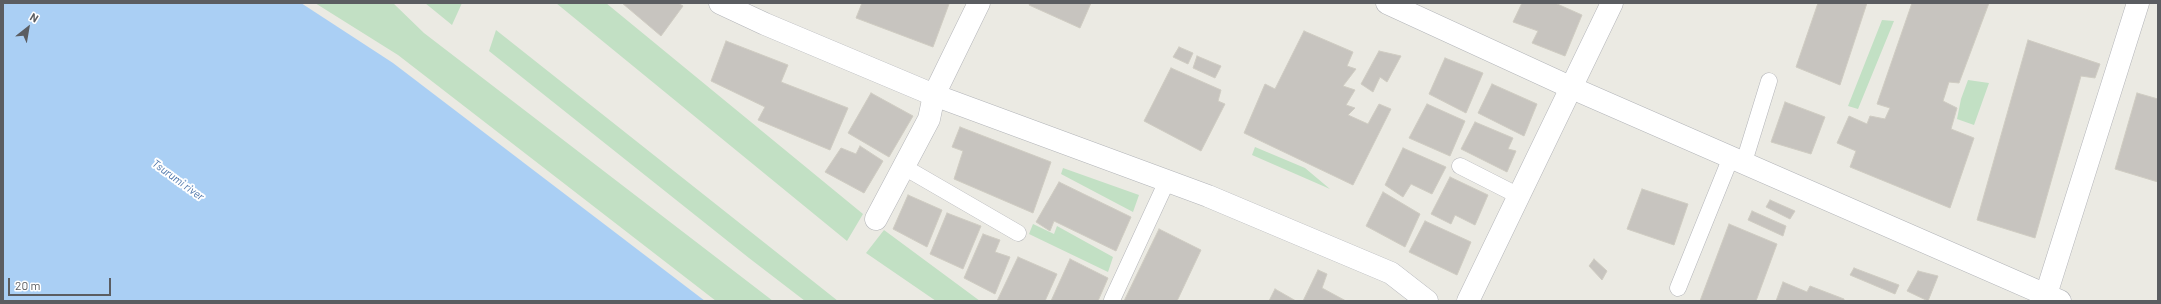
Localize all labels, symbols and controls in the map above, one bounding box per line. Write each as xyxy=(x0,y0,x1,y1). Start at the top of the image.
north arrow xyxy=(8,8,48,48)
text: N xyxy=(28,10,41,25)
water label: Tsurumi river xyxy=(150,157,206,203)
scale bar xyxy=(10,270,113,296)
text: 20 m xyxy=(15,278,41,292)

